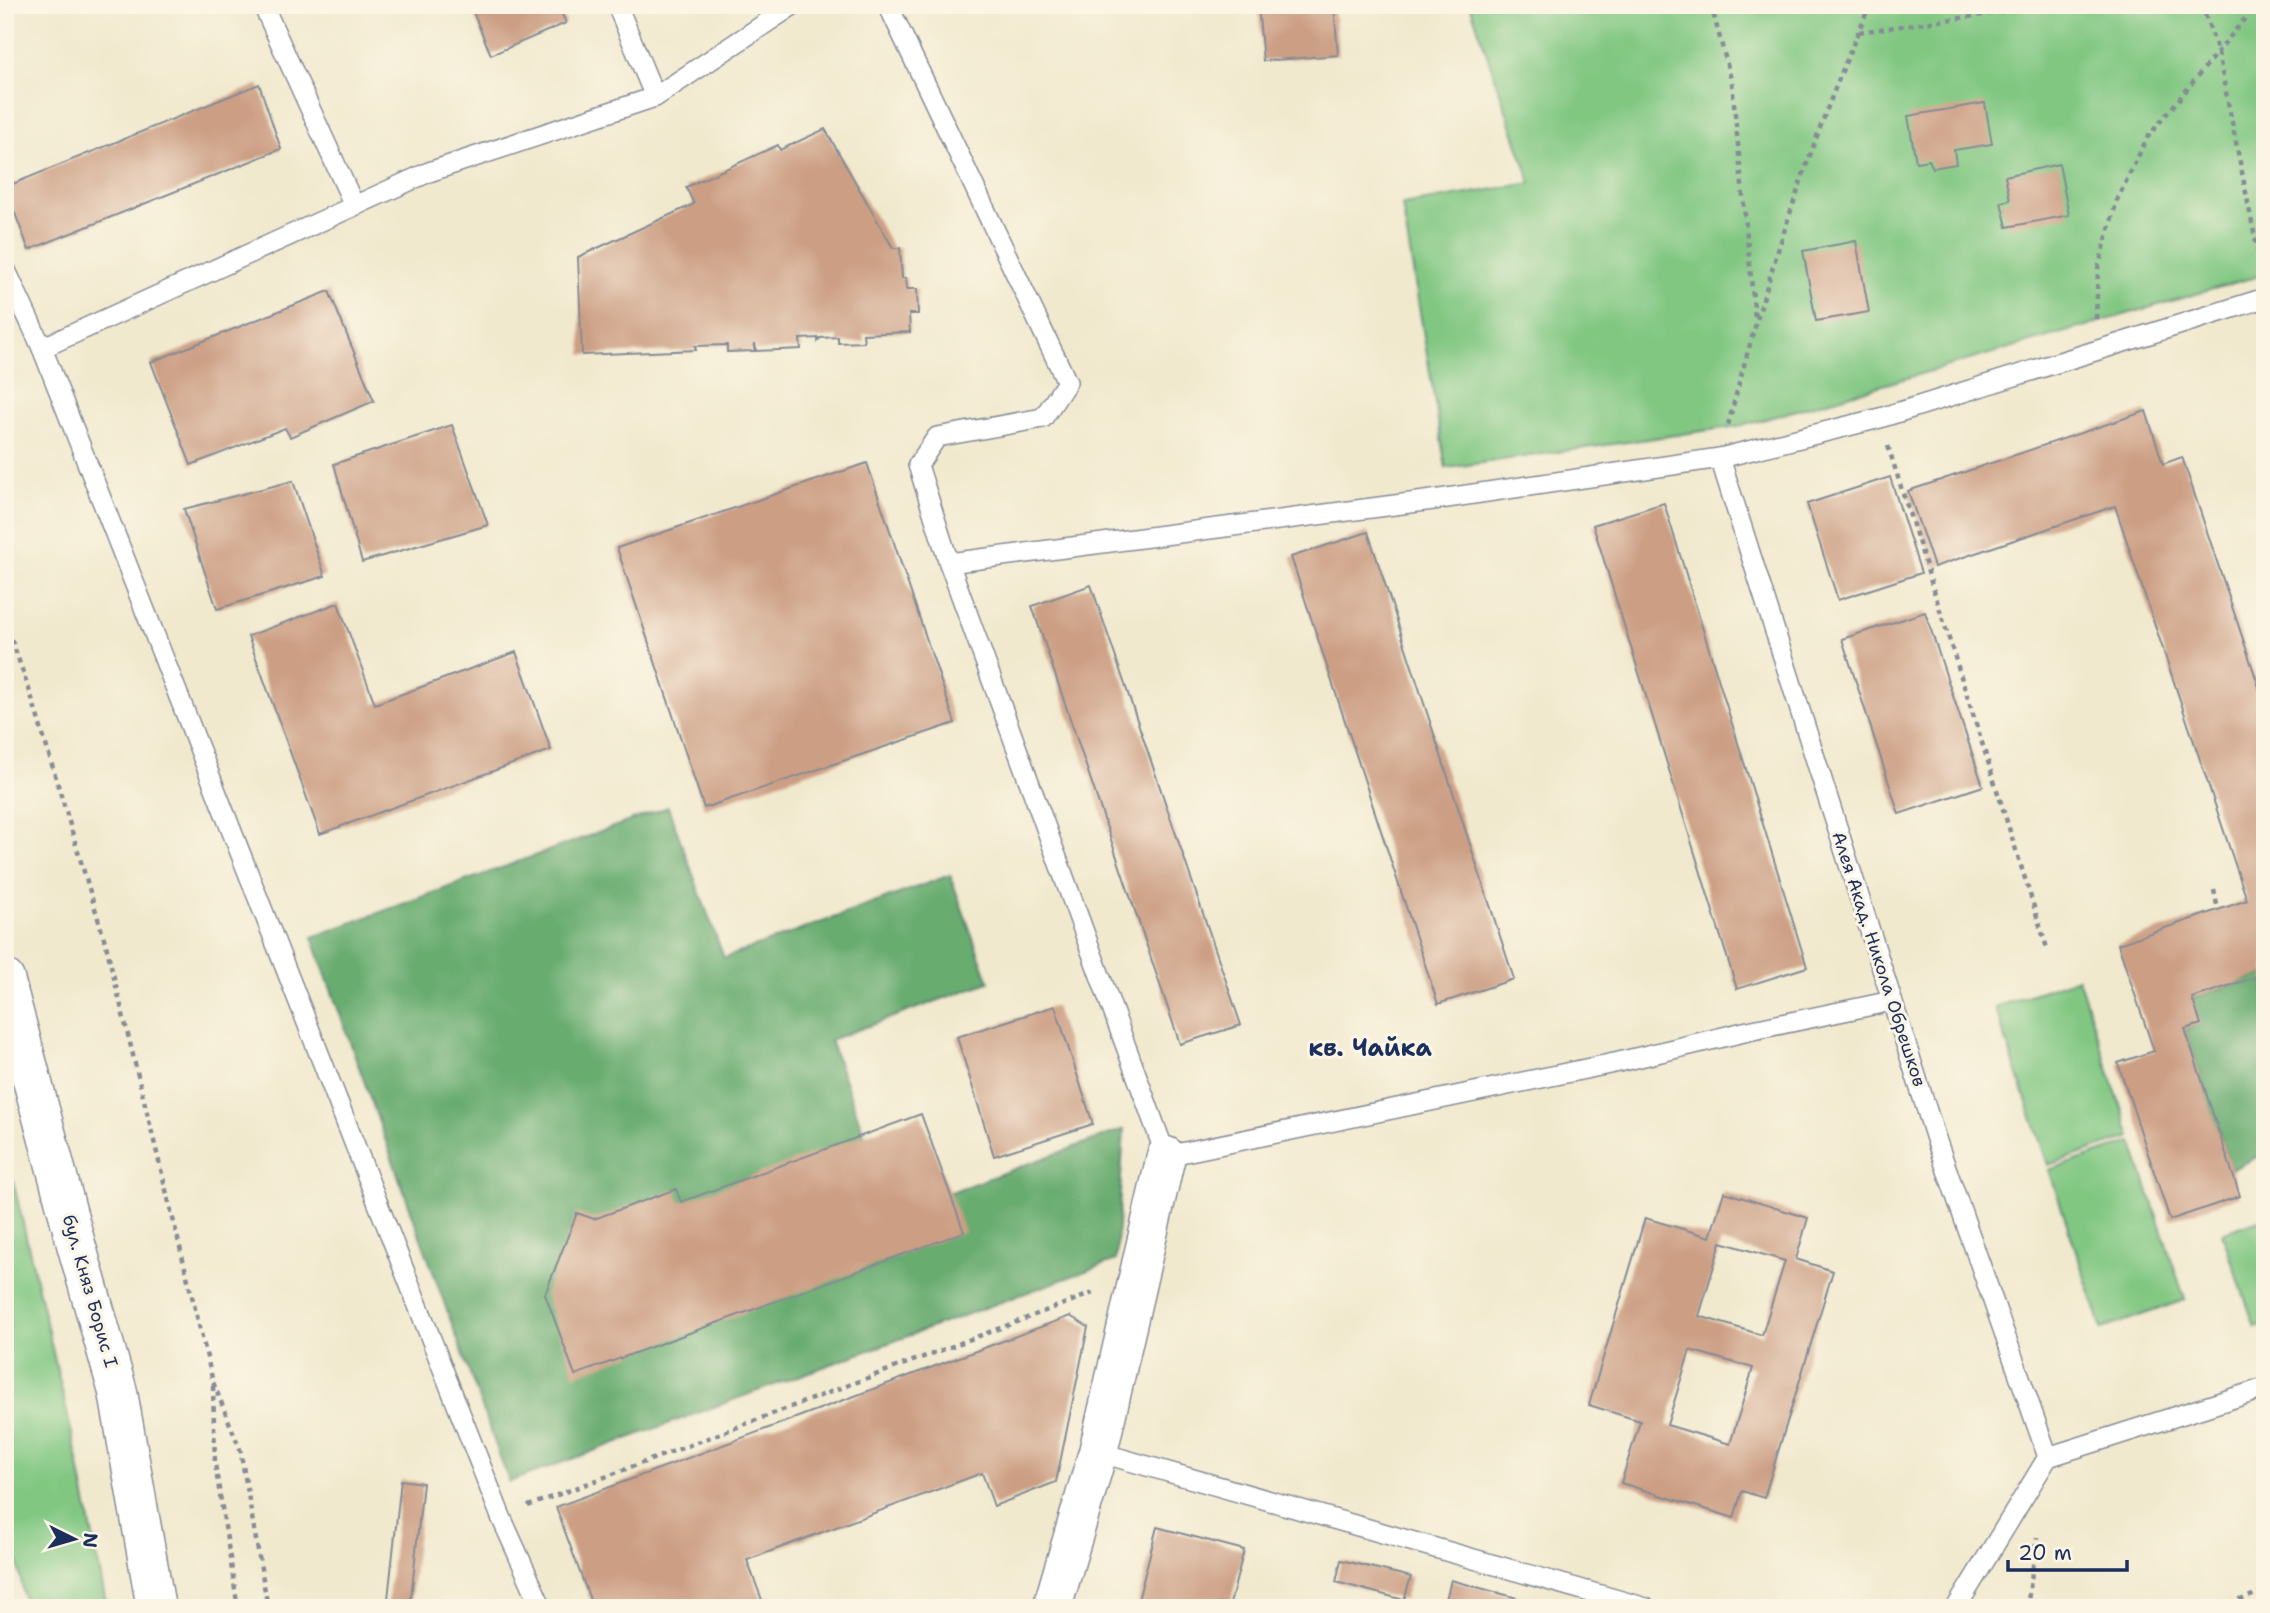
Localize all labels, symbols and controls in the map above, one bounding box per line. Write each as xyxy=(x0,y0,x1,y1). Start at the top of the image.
street label: Алея Акад. Никола Обрешков xyxy=(1826,828,1932,1090)
district label: кв. Чайка xyxy=(1308,1032,1432,1064)
street label: бул. Княз Борис I xyxy=(57,1212,123,1370)
north arrow xyxy=(38,1504,108,1574)
scale bar xyxy=(2008,1529,2126,1573)
text: N xyxy=(77,1532,104,1549)
text: 20 m xyxy=(2018,1539,2072,1567)

